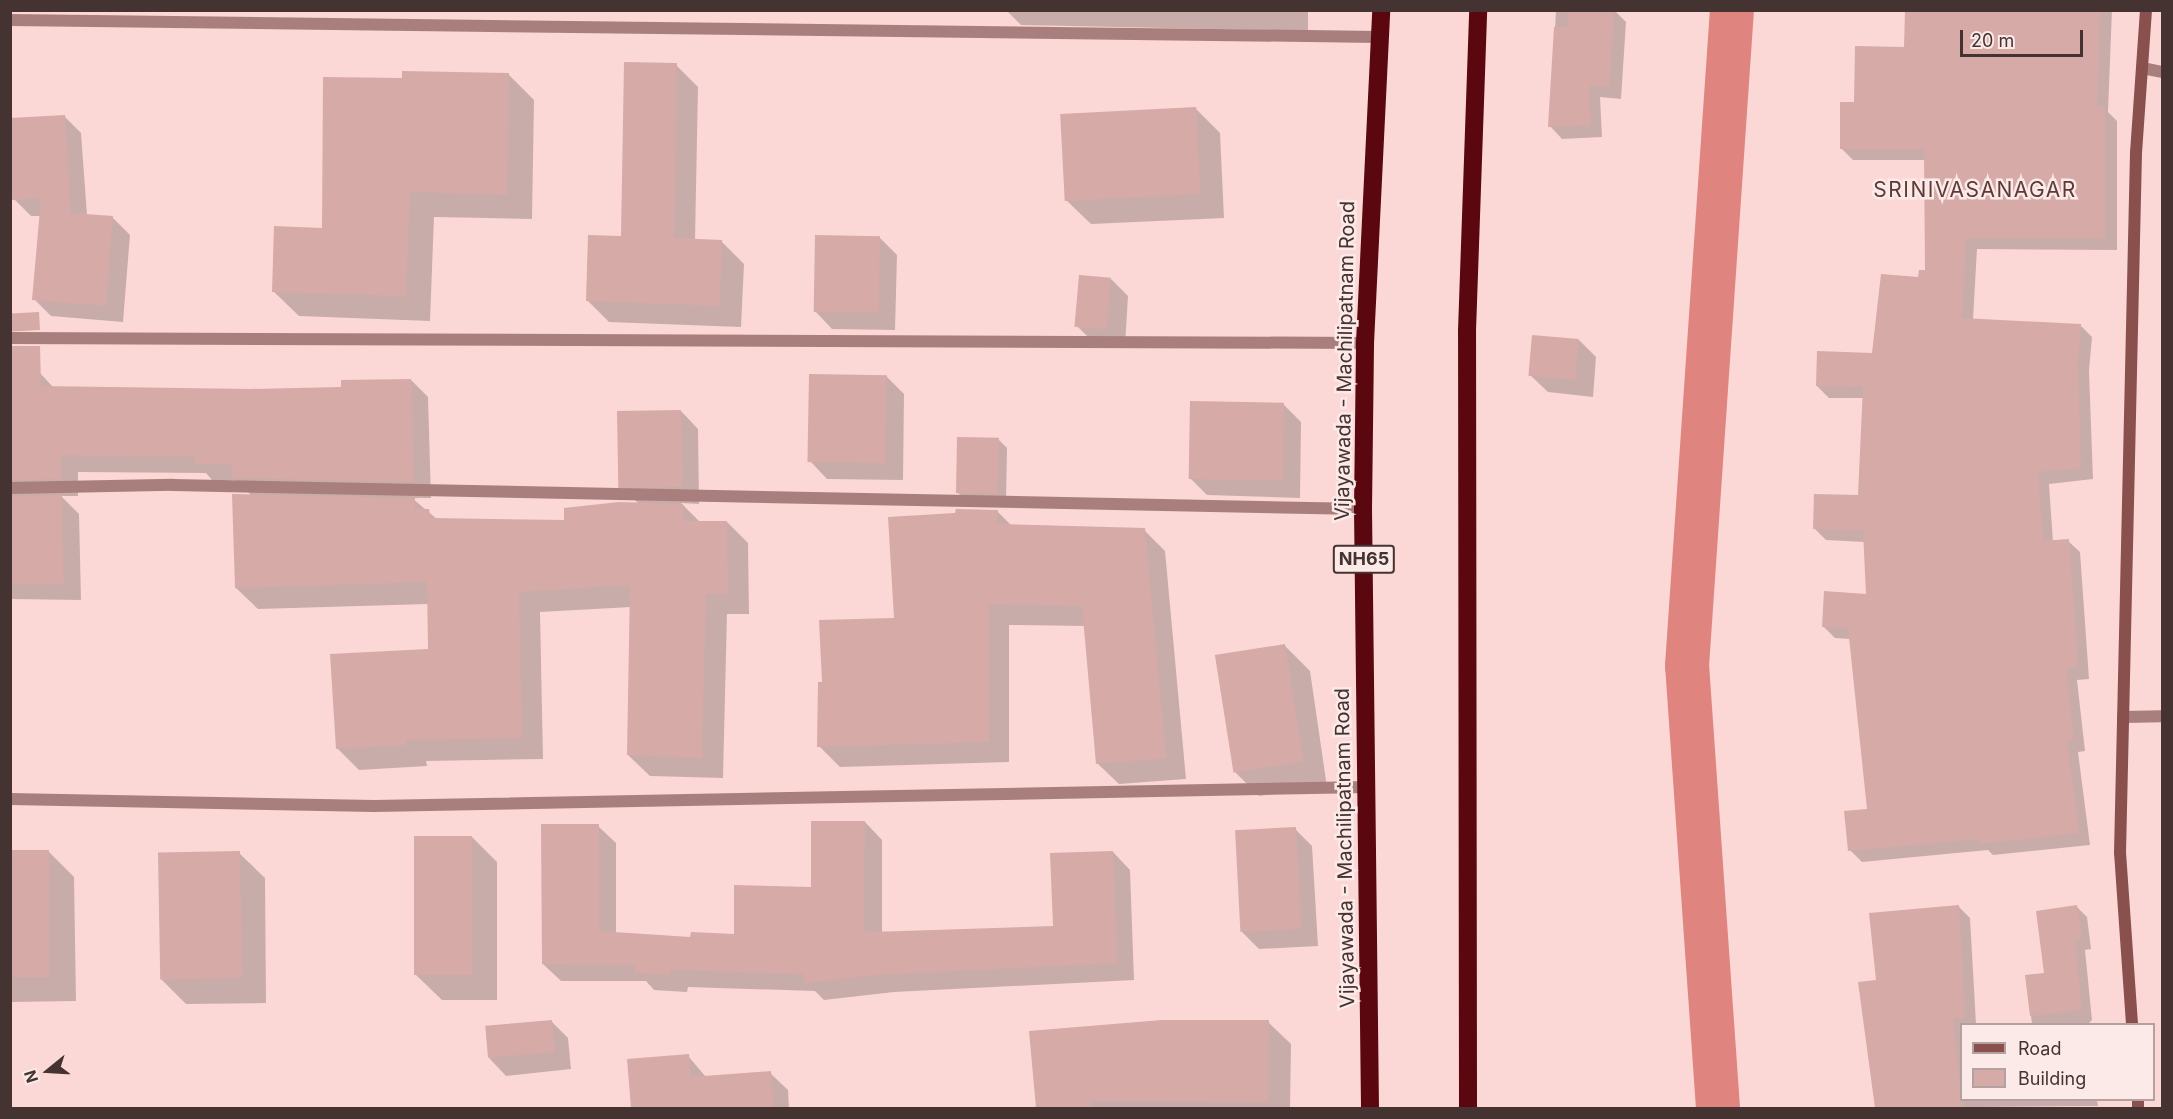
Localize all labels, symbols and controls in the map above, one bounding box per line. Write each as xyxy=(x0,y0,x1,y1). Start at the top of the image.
scale bar xyxy=(1963,18,2086,56)
text: 20 m xyxy=(1971,30,2014,51)
district label: SRINIVASANAGAR xyxy=(1873,177,2077,203)
street label: Vijayawada - Machilipatnam Road xyxy=(1330,201,1360,521)
road number: NH65 xyxy=(1332,544,1396,574)
street label: Vijayawada - Machilipatnam Road xyxy=(1330,688,1360,1008)
legend xyxy=(1960,1023,2155,1101)
text: Road xyxy=(2018,1038,2061,1059)
north arrow xyxy=(18,1041,78,1101)
text: N xyxy=(19,1068,42,1085)
text: Building xyxy=(2018,1068,2086,1089)

